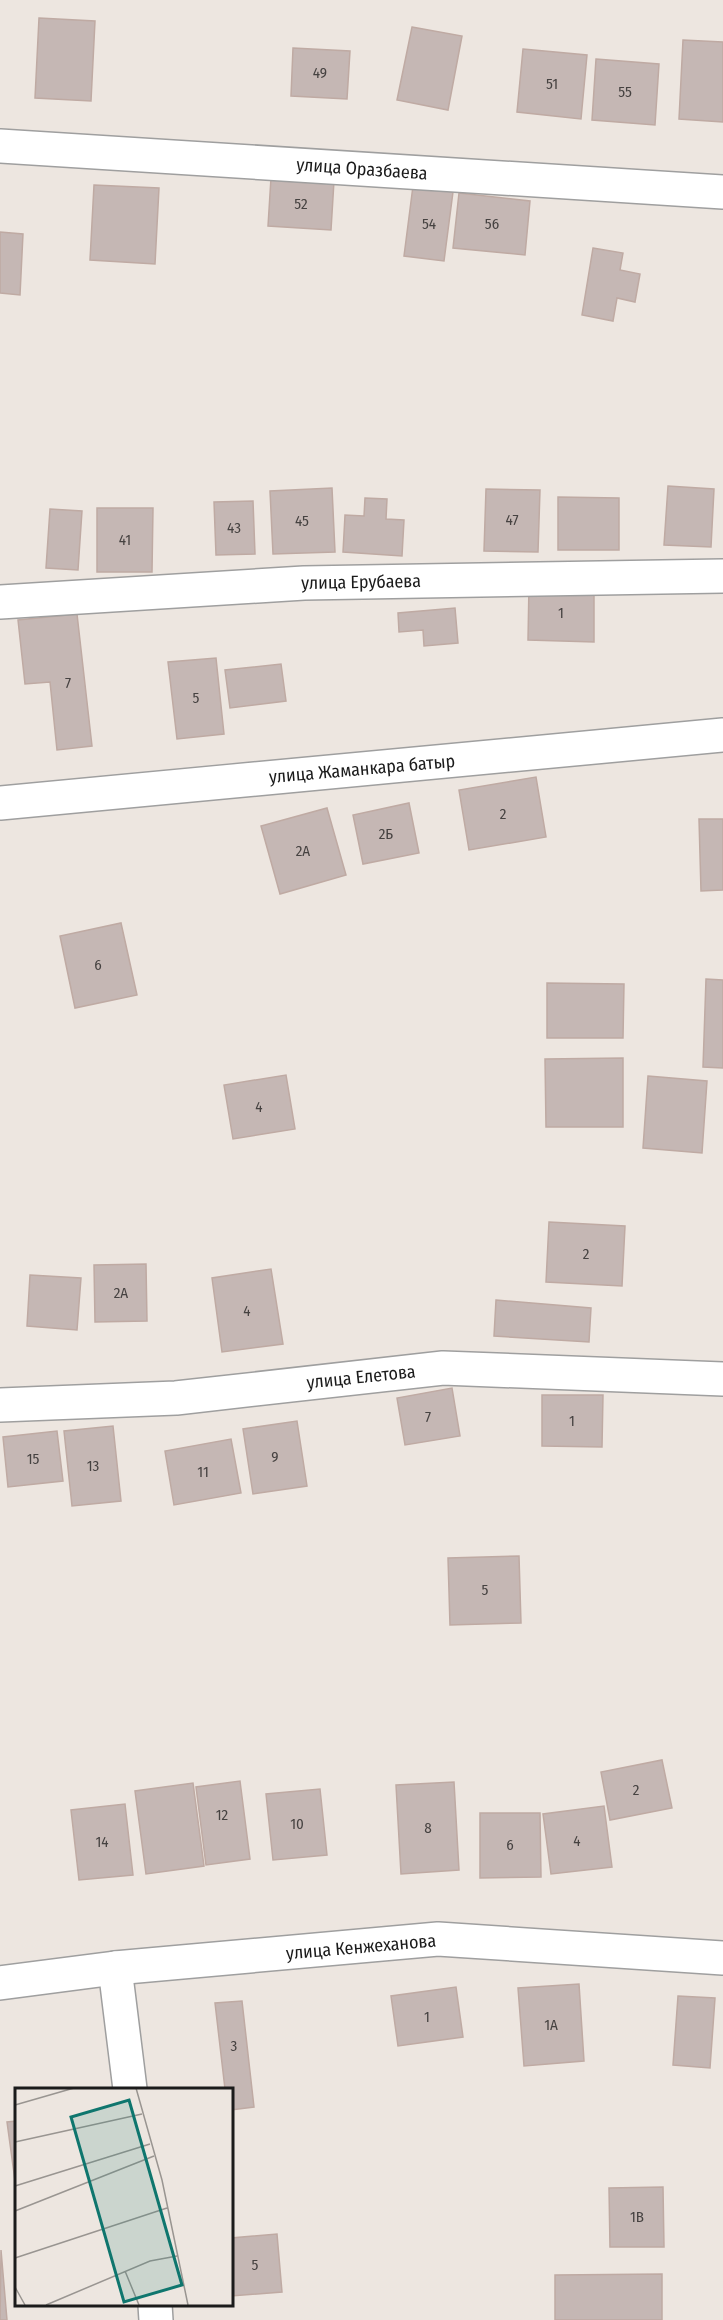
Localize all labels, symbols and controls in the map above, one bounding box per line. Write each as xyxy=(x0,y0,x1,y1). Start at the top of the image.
house number: 49 xyxy=(313,64,327,82)
house number: 51 xyxy=(546,75,558,93)
house number: 55 xyxy=(618,83,632,101)
street label: улица Оразбаева xyxy=(296,153,429,185)
house number: 52 xyxy=(294,195,308,213)
house number: 54 xyxy=(422,215,436,233)
house number: 56 xyxy=(485,215,499,233)
house number: 47 xyxy=(505,511,519,529)
house number: 45 xyxy=(295,512,309,530)
house number: 43 xyxy=(227,519,241,537)
house number: 41 xyxy=(119,531,131,549)
street label: улица Ерубаева xyxy=(301,570,421,594)
house number: 1 xyxy=(558,604,564,622)
house number: 7 xyxy=(65,674,71,692)
house number: 5 xyxy=(193,689,200,707)
street label: улица Жаманкара батыр xyxy=(268,750,456,788)
house number: 2 xyxy=(500,805,507,823)
house number: 2Б xyxy=(379,825,393,843)
house number: 2А xyxy=(296,842,310,860)
house number: 6 xyxy=(94,956,102,974)
house number: 4 xyxy=(255,1098,263,1116)
house number: 2 xyxy=(583,1245,590,1263)
house number: 2А xyxy=(114,1284,128,1302)
house number: 4 xyxy=(243,1302,251,1320)
street label: улица Елетова xyxy=(305,1360,417,1394)
house number: 7 xyxy=(425,1408,431,1426)
house number: 1 xyxy=(569,1412,575,1430)
house number: 9 xyxy=(271,1448,279,1466)
house number: 15 xyxy=(27,1450,39,1468)
house number: 13 xyxy=(87,1457,100,1475)
house number: 11 xyxy=(197,1463,209,1481)
house number: 5 xyxy=(482,1581,489,1599)
house number: 2 xyxy=(633,1781,640,1799)
house number: 12 xyxy=(216,1806,229,1824)
house number: 10 xyxy=(290,1815,304,1833)
house number: 8 xyxy=(424,1819,432,1837)
house number: 4 xyxy=(573,1832,581,1850)
house number: 14 xyxy=(95,1833,109,1851)
house number: 6 xyxy=(506,1836,514,1854)
street label: улица Кенжеханова xyxy=(285,1929,437,1965)
house number: 1 xyxy=(424,2008,430,2026)
house number: 1А xyxy=(544,2016,558,2034)
house number: 3 xyxy=(231,2037,238,2055)
inset map xyxy=(15,2088,232,2305)
house number: 1В xyxy=(630,2208,644,2226)
house number: 5 xyxy=(252,2256,259,2274)

